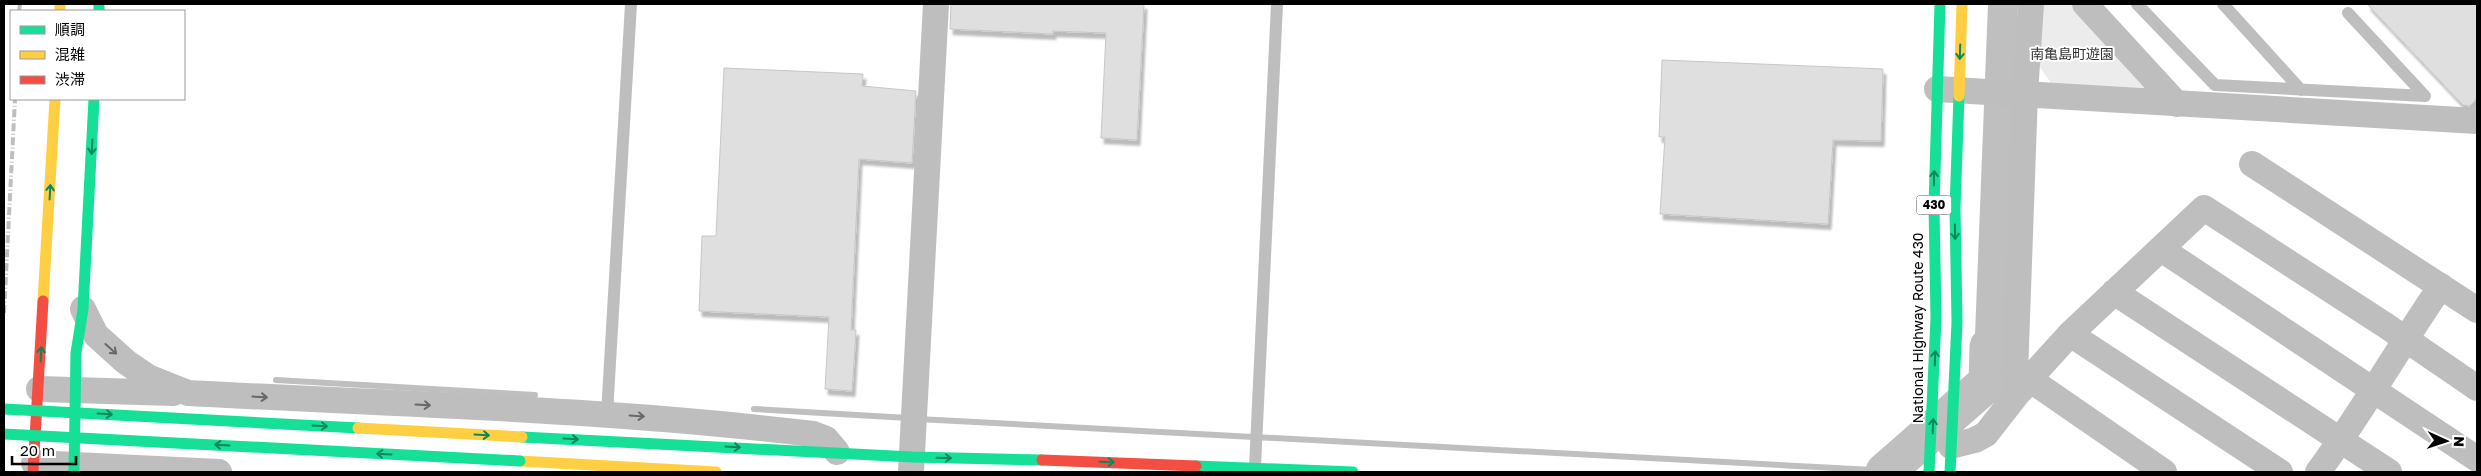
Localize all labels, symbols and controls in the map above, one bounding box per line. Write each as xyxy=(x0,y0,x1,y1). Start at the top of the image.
legend xyxy=(10,10,185,100)
text: 順調 xyxy=(55,20,85,38)
one-way arrow xyxy=(1956,44,1965,60)
text: 混雑 xyxy=(55,45,85,63)
park label: 南亀島町遊園 xyxy=(2030,45,2114,62)
text: 渋滞 xyxy=(55,70,85,88)
one-way arrow xyxy=(87,139,96,155)
one-way arrow xyxy=(1930,170,1939,186)
one-way arrow xyxy=(45,184,55,200)
road number: 430 xyxy=(1916,196,1952,214)
one-way arrow xyxy=(1950,224,1960,240)
street label: National Highway Route 430 xyxy=(1909,232,1926,424)
one-way arrow xyxy=(104,343,117,354)
one-way arrow xyxy=(37,346,46,362)
one-way arrow xyxy=(1930,350,1940,366)
one-way arrow xyxy=(252,392,268,401)
one-way arrow xyxy=(414,400,430,409)
one-way arrow xyxy=(97,410,113,419)
one-way arrow xyxy=(629,412,645,421)
north arrow xyxy=(2421,416,2471,466)
one-way arrow xyxy=(1928,418,1938,434)
one-way arrow xyxy=(311,421,327,430)
one-way arrow xyxy=(474,430,490,439)
scale bar xyxy=(12,434,76,466)
one-way arrow xyxy=(562,434,578,443)
text: N xyxy=(2451,436,2468,447)
text: 20 m xyxy=(20,441,55,459)
one-way arrow xyxy=(214,441,230,450)
one-way arrow xyxy=(725,442,741,451)
one-way arrow xyxy=(377,450,393,459)
one-way arrow xyxy=(936,453,952,463)
one-way arrow xyxy=(1098,457,1114,466)

